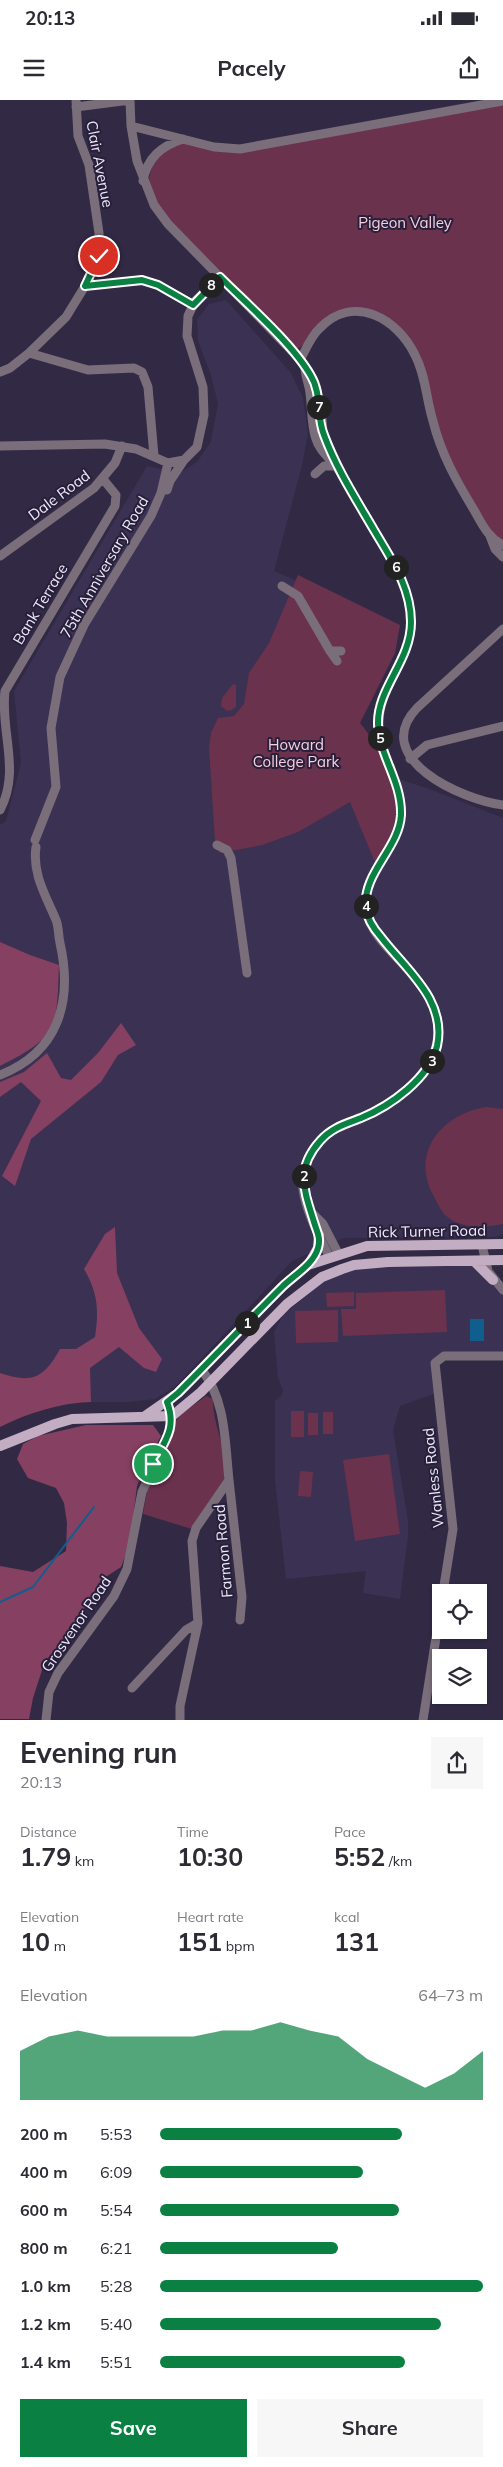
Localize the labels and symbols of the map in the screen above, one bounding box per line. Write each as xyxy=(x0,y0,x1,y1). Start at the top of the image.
street label: Clair Avenue xyxy=(82,119,118,209)
park label: Pigeon Valley xyxy=(358,213,452,232)
pin xyxy=(78,235,120,277)
pin: 8 xyxy=(198,272,224,298)
pin: 7 xyxy=(306,394,332,420)
street label: Dale Road xyxy=(24,466,94,524)
street label: 75th Anniversary Road xyxy=(56,493,152,641)
pin: 6 xyxy=(384,554,408,580)
street label: Bank Terrace xyxy=(8,560,72,648)
pin: 5 xyxy=(368,726,392,750)
park label: Howard College Park xyxy=(253,735,339,771)
pin: 4 xyxy=(354,894,378,918)
pin: 3 xyxy=(420,1048,444,1074)
pin: 2 xyxy=(292,1164,316,1188)
street label: Rick Turner Road xyxy=(368,1220,486,1242)
pin: 1 xyxy=(234,1310,260,1336)
street label: Wanless Road xyxy=(418,1427,448,1529)
pin xyxy=(132,1443,174,1485)
street label: Farmon Road xyxy=(209,1503,237,1599)
street label: Grosvenor Road xyxy=(37,1572,115,1676)

